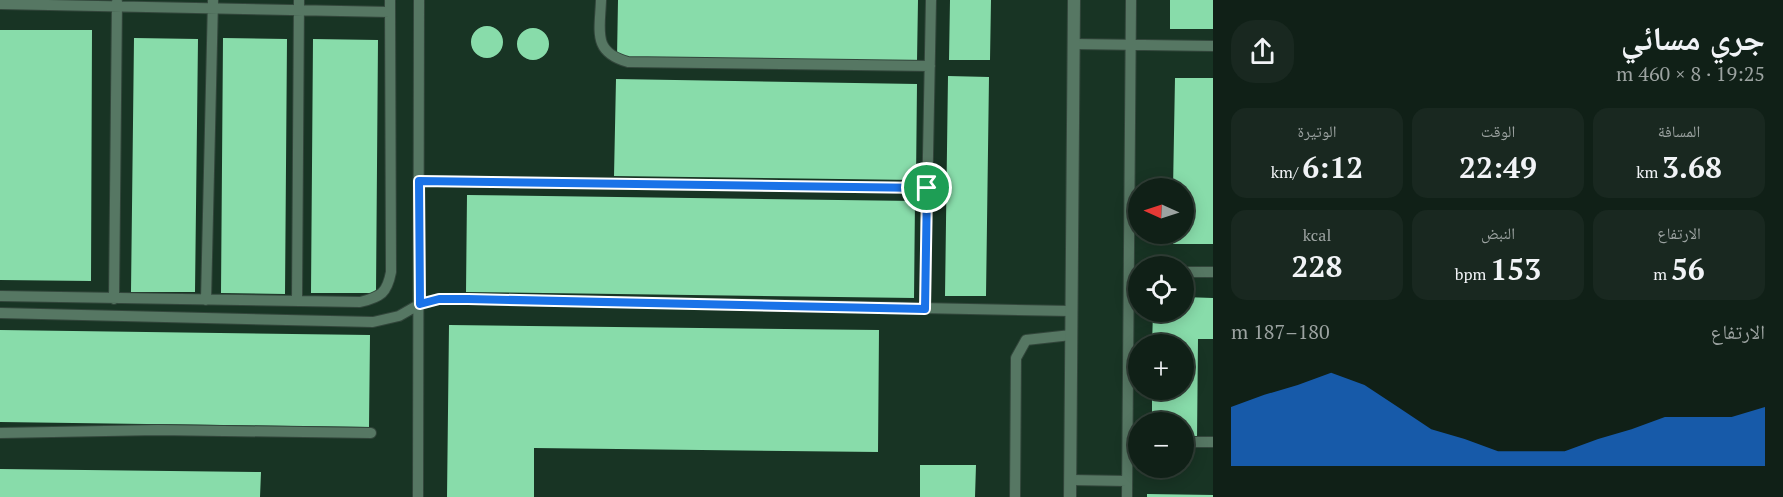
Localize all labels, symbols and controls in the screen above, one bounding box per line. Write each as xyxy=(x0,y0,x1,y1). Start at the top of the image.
text: جري مسائي xyxy=(1621,16,1765,59)
button: share xyxy=(1231,20,1294,83)
text: 19:25 · 8 × 460 m xyxy=(1616,60,1765,87)
text: الوتيرة xyxy=(1298,120,1336,142)
text: الوقت xyxy=(1481,120,1515,142)
text: المسافة xyxy=(1658,120,1700,142)
text: 6:12 xyxy=(1302,147,1363,187)
text: 22:49 xyxy=(1459,147,1537,187)
text: 3.68 xyxy=(1662,147,1722,187)
text: /km xyxy=(1271,161,1302,183)
text: km xyxy=(1636,161,1662,183)
pin xyxy=(901,162,952,213)
icon: arrive xyxy=(910,171,943,204)
north arrow xyxy=(1128,178,1194,244)
map controls xyxy=(1128,178,1194,478)
text: النبض xyxy=(1481,222,1515,244)
text: الارتفاع xyxy=(1657,222,1701,244)
text: kcal xyxy=(1303,224,1331,246)
text: 228 xyxy=(1292,246,1342,286)
text: 153 xyxy=(1490,249,1541,289)
text: 56 xyxy=(1671,249,1705,289)
button: locate xyxy=(1128,256,1194,322)
text: bpm xyxy=(1455,263,1490,285)
text: m xyxy=(1653,263,1671,285)
text: 180–187 m xyxy=(1231,318,1330,345)
text: الارتفاع xyxy=(1710,318,1765,345)
button: + xyxy=(1128,334,1194,400)
button: − xyxy=(1128,412,1194,478)

